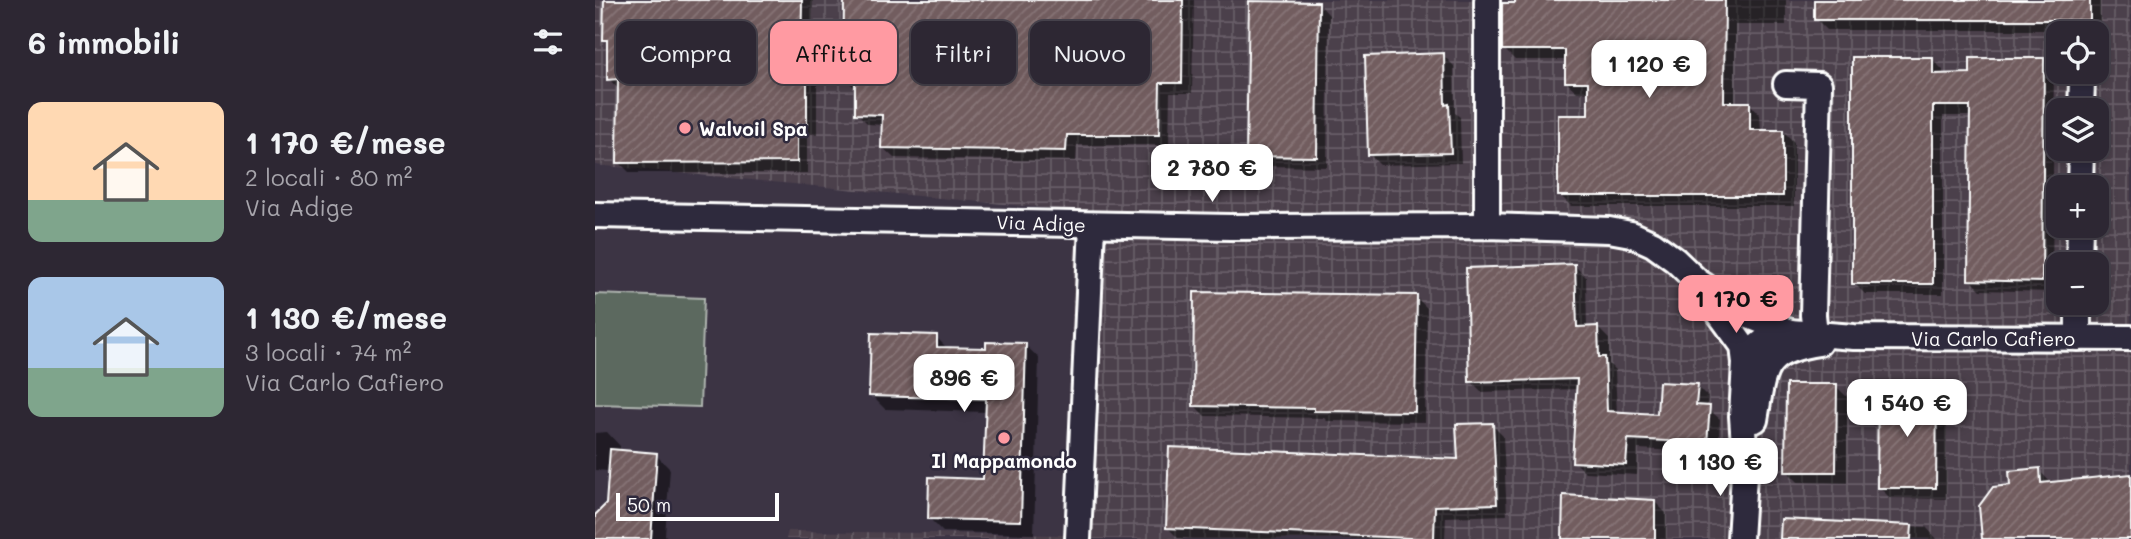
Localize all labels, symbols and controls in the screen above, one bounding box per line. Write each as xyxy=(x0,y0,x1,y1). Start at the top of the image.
chip: Compra xyxy=(616,21,756,84)
chip: Affitta xyxy=(770,21,897,84)
chip: Filtri xyxy=(911,21,1016,84)
chip: Nuovo xyxy=(1030,21,1150,84)
map controls xyxy=(2046,21,2109,315)
button: locate xyxy=(2046,21,2109,84)
text: 6 immobili xyxy=(28,22,180,62)
icon: filters xyxy=(529,23,567,61)
pin: 1 120 € xyxy=(1584,41,1714,100)
text: 1 120 € xyxy=(1607,48,1691,78)
button: layers xyxy=(2046,98,2109,161)
place label: Walvoil Spa xyxy=(699,116,808,141)
marker: Walvoil Spa xyxy=(677,120,693,136)
text: 1 170 €/mese xyxy=(245,122,446,162)
icon: home xyxy=(84,130,168,214)
pin: 2 780 € xyxy=(1147,144,1277,204)
text: 2 780 € xyxy=(1167,152,1257,182)
text: 2 locali · 80 m² xyxy=(245,162,413,192)
button: + xyxy=(2046,175,2109,238)
text: Via Adige xyxy=(245,192,354,222)
street label: Via Adige xyxy=(996,209,1086,237)
button: − xyxy=(2046,252,2109,315)
pin: 1 170 € xyxy=(1671,276,1801,335)
text: 1 170 € xyxy=(1694,283,1778,313)
text: 1 130 €/mese xyxy=(245,297,447,337)
icon: home xyxy=(84,305,168,389)
street label: Via Carlo Cafiero xyxy=(1911,326,2075,351)
text: 3 locali · 74 m² xyxy=(245,337,411,367)
pin: 896 € xyxy=(915,354,1013,414)
text: 896 € xyxy=(930,362,998,392)
text: Via Carlo Cafiero xyxy=(245,367,444,397)
pin: 1 540 € xyxy=(1842,380,1972,439)
text: 1 540 € xyxy=(1863,387,1951,417)
marker: Il Mappamondo xyxy=(996,430,1012,446)
pin: 1 130 € xyxy=(1655,438,1785,498)
text: 1 130 € xyxy=(1678,446,1762,476)
place label: Il Mappamondo xyxy=(931,448,1077,473)
scale bar xyxy=(616,490,779,522)
text: 50 m xyxy=(627,492,671,517)

